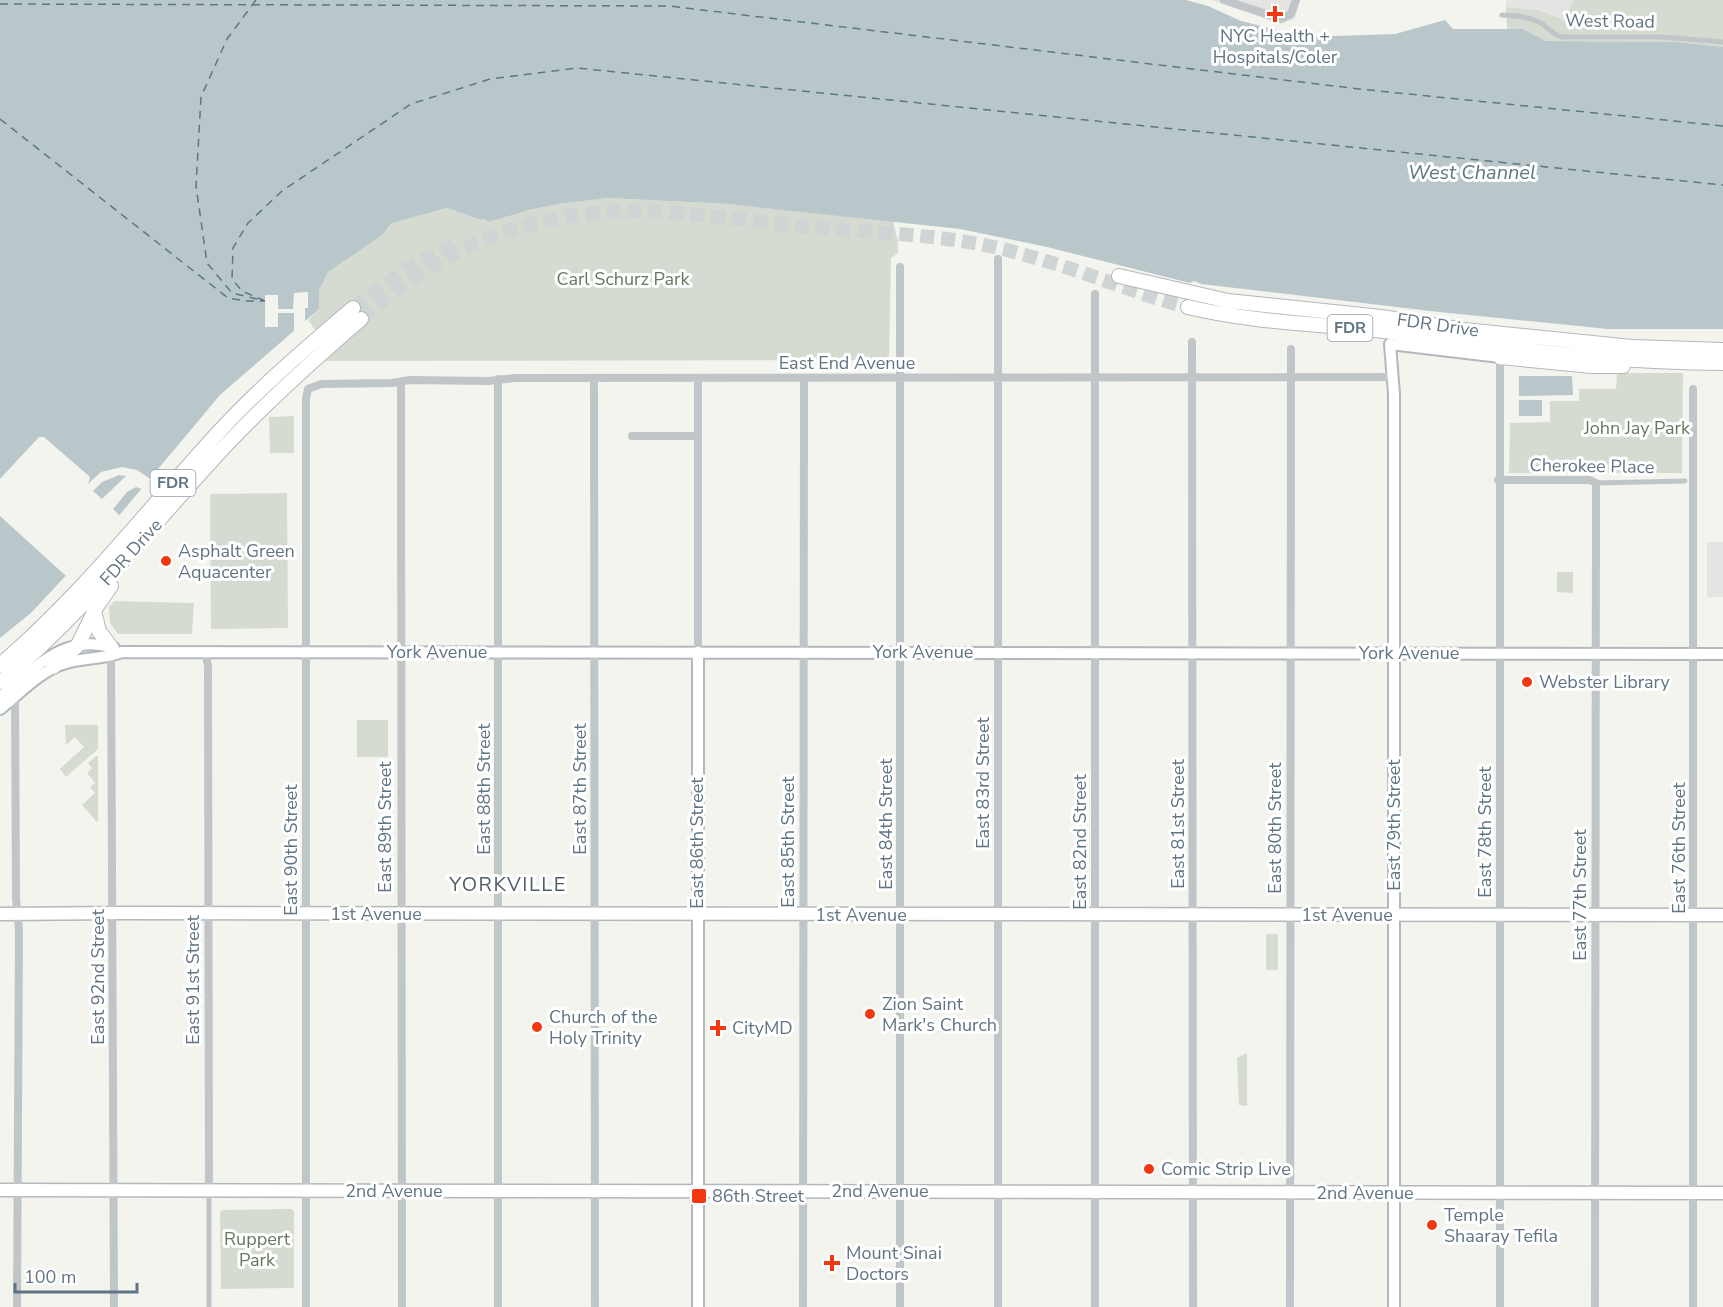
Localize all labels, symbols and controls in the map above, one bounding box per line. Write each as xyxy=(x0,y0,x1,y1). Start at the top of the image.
marker: NYC Health + Hospitals/Coler xyxy=(1266,5,1284,23)
street label: West Road xyxy=(1565,8,1655,34)
place label: NYC Health + Hospitals/Coler xyxy=(1213,24,1338,69)
water label: West Channel xyxy=(1408,159,1536,186)
park label: Carl Schurz Park xyxy=(557,267,690,291)
street label: FDR Drive xyxy=(1395,307,1481,343)
road number: FDR xyxy=(1328,315,1372,341)
street label: East End Avenue xyxy=(779,351,915,375)
park label: John Jay Park xyxy=(1583,416,1691,440)
street label: Cherokee Place xyxy=(1529,453,1655,479)
road number: FDR xyxy=(150,470,195,496)
street label: FDR Drive xyxy=(94,513,168,591)
place label: Asphalt Green Aquacenter xyxy=(178,539,295,584)
marker: Asphalt Green Aquacenter xyxy=(159,554,173,568)
street label: York Avenue xyxy=(386,640,487,664)
street label: York Avenue xyxy=(872,640,973,664)
street label: York Avenue xyxy=(1358,641,1459,665)
place label: Webster Library xyxy=(1539,670,1671,694)
marker: Webster Library xyxy=(1520,675,1534,689)
street label: East 83rd Street xyxy=(971,717,995,849)
street label: East 88th Street xyxy=(472,723,496,855)
street label: East 87th Street xyxy=(568,723,592,855)
street label: East 84th Street xyxy=(874,758,898,890)
street label: East 81st Street xyxy=(1166,759,1190,889)
street label: East 79th Street xyxy=(1382,759,1406,891)
street label: East 89th Street xyxy=(373,761,397,893)
street label: East 80th Street xyxy=(1263,762,1287,894)
street label: East 78th Street xyxy=(1473,766,1497,898)
street label: East 82nd Street xyxy=(1068,774,1092,910)
street label: East 85th Street xyxy=(776,776,800,908)
street label: East 86th Street xyxy=(685,777,709,909)
street label: East 76th Street xyxy=(1667,782,1691,914)
street label: East 90th Street xyxy=(279,784,303,916)
street label: East 77th Street xyxy=(1568,829,1592,961)
district label: YORKVILLE xyxy=(448,871,567,898)
street label: 1st Avenue xyxy=(330,902,422,926)
street label: 1st Avenue xyxy=(815,903,907,927)
street label: 1st Avenue xyxy=(1301,903,1393,927)
street label: East 92nd Street xyxy=(86,909,110,1045)
street label: East 91st Street xyxy=(181,915,205,1045)
place label: Zion Saint Mark's Church xyxy=(882,992,997,1037)
place label: Church of the Holy Trinity xyxy=(549,1005,658,1050)
marker: Zion Saint Mark's Church xyxy=(863,1007,877,1021)
place label: CityMD xyxy=(732,1016,793,1040)
marker: CityMD xyxy=(709,1019,727,1037)
marker: Church of the Holy Trinity xyxy=(530,1020,544,1034)
place label: Comic Strip Live xyxy=(1161,1157,1291,1181)
marker: Comic Strip Live xyxy=(1142,1162,1156,1176)
street label: 2nd Avenue xyxy=(345,1179,443,1203)
street label: 2nd Avenue xyxy=(831,1179,929,1203)
street label: 2nd Avenue xyxy=(1316,1181,1414,1205)
place label: 86th Street xyxy=(712,1184,805,1208)
marker: 86th Street xyxy=(690,1187,708,1205)
place label: Temple Shaaray Tefila xyxy=(1444,1203,1558,1248)
marker: Temple Shaaray Tefila xyxy=(1425,1218,1439,1232)
park label: Ruppert Park xyxy=(224,1227,291,1272)
place label: Mount Sinai Doctors xyxy=(846,1241,942,1286)
marker: Mount Sinai Doctors xyxy=(823,1254,841,1272)
scale bar xyxy=(15,1256,136,1294)
text: 100 m xyxy=(24,1265,76,1289)

